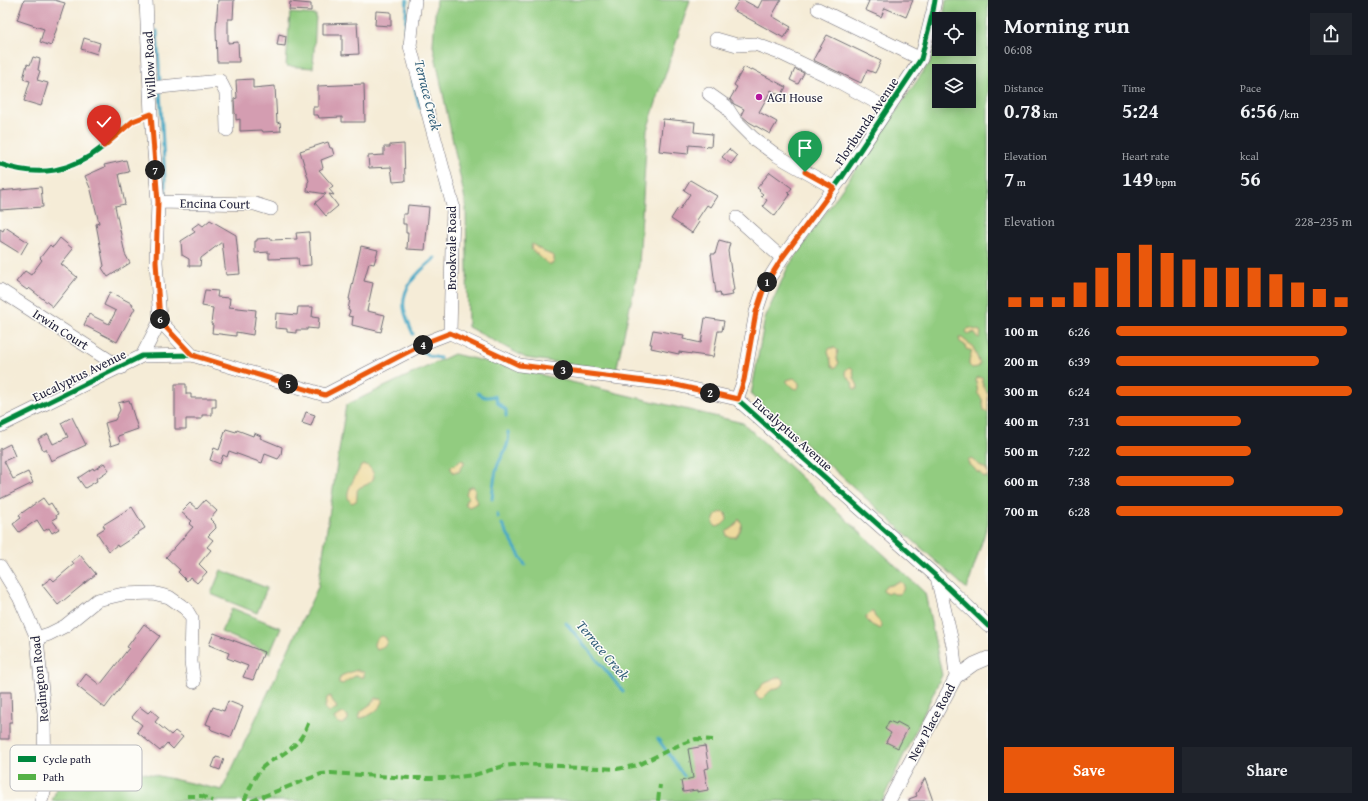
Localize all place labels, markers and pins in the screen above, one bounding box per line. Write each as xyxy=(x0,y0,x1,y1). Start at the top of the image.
place label: AGI House xyxy=(767,88,823,107)
marker: AGI House xyxy=(754,92,764,102)
pin xyxy=(87,105,121,146)
pin xyxy=(788,131,822,172)
pin: 7 xyxy=(145,160,165,180)
pin: 1 xyxy=(757,272,777,292)
pin: 6 xyxy=(150,309,170,329)
pin: 4 xyxy=(413,335,433,355)
pin: 3 xyxy=(553,360,573,380)
pin: 5 xyxy=(278,374,298,394)
pin: 2 xyxy=(700,383,720,403)

